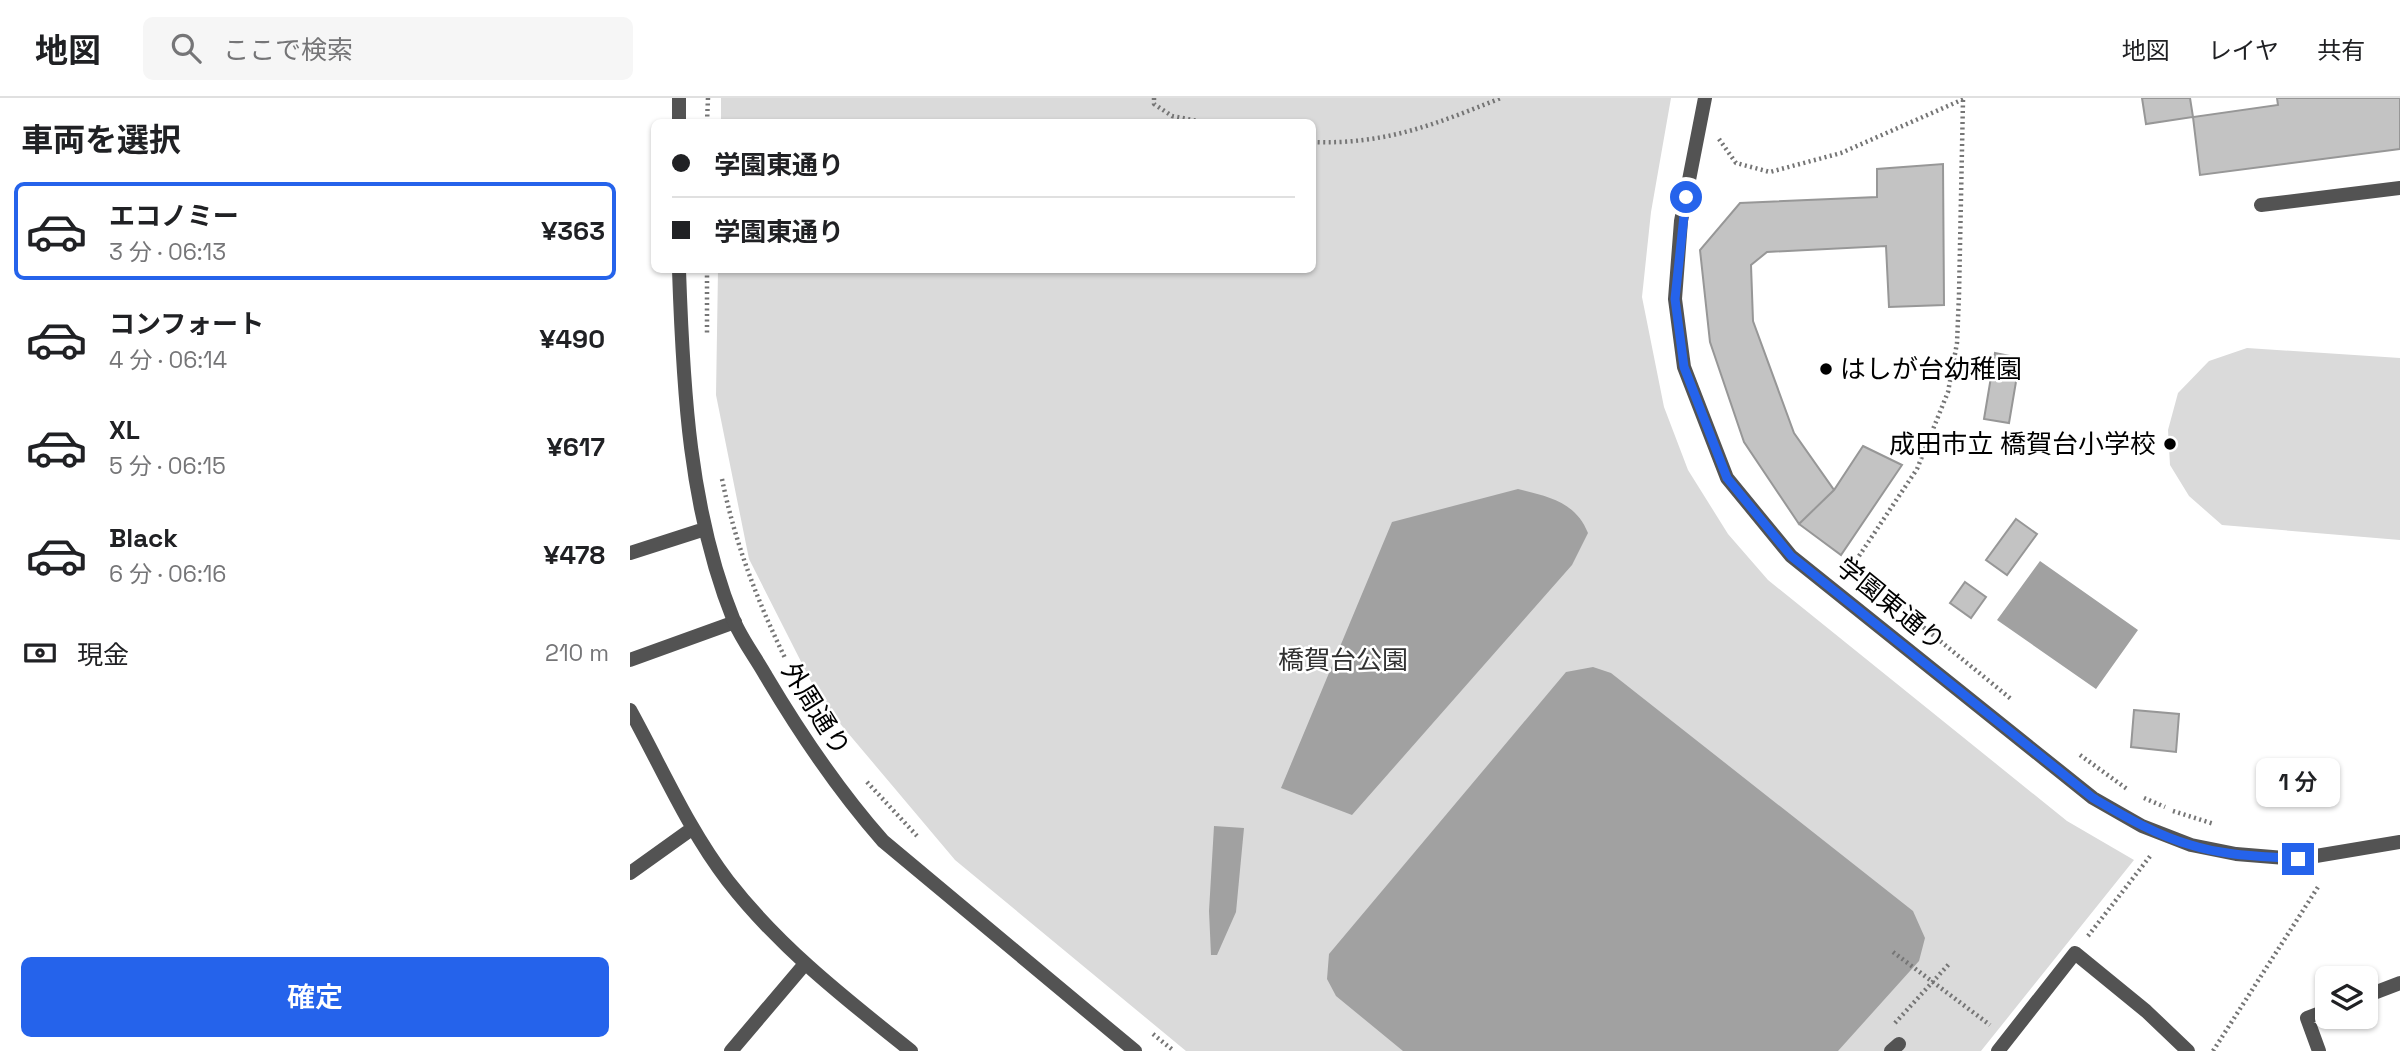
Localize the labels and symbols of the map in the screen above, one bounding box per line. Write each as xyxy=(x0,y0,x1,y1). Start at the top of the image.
route start xyxy=(1670,181,1702,213)
place label: はしが台幼稚園 xyxy=(1840,352,2022,386)
marker: はしが台幼稚園 xyxy=(1818,361,1834,377)
place label: 成田市立 橋賀台小学校 xyxy=(1889,427,2156,461)
marker: 成田市立 橋賀台小学校 xyxy=(2162,436,2178,452)
street label: 学園東通り xyxy=(1830,550,1952,658)
park label: 橋賀台公園 xyxy=(1278,643,1408,677)
street label: 外周通り xyxy=(774,656,858,762)
callout: 1 分 xyxy=(2256,758,2340,806)
route end xyxy=(2282,843,2314,875)

